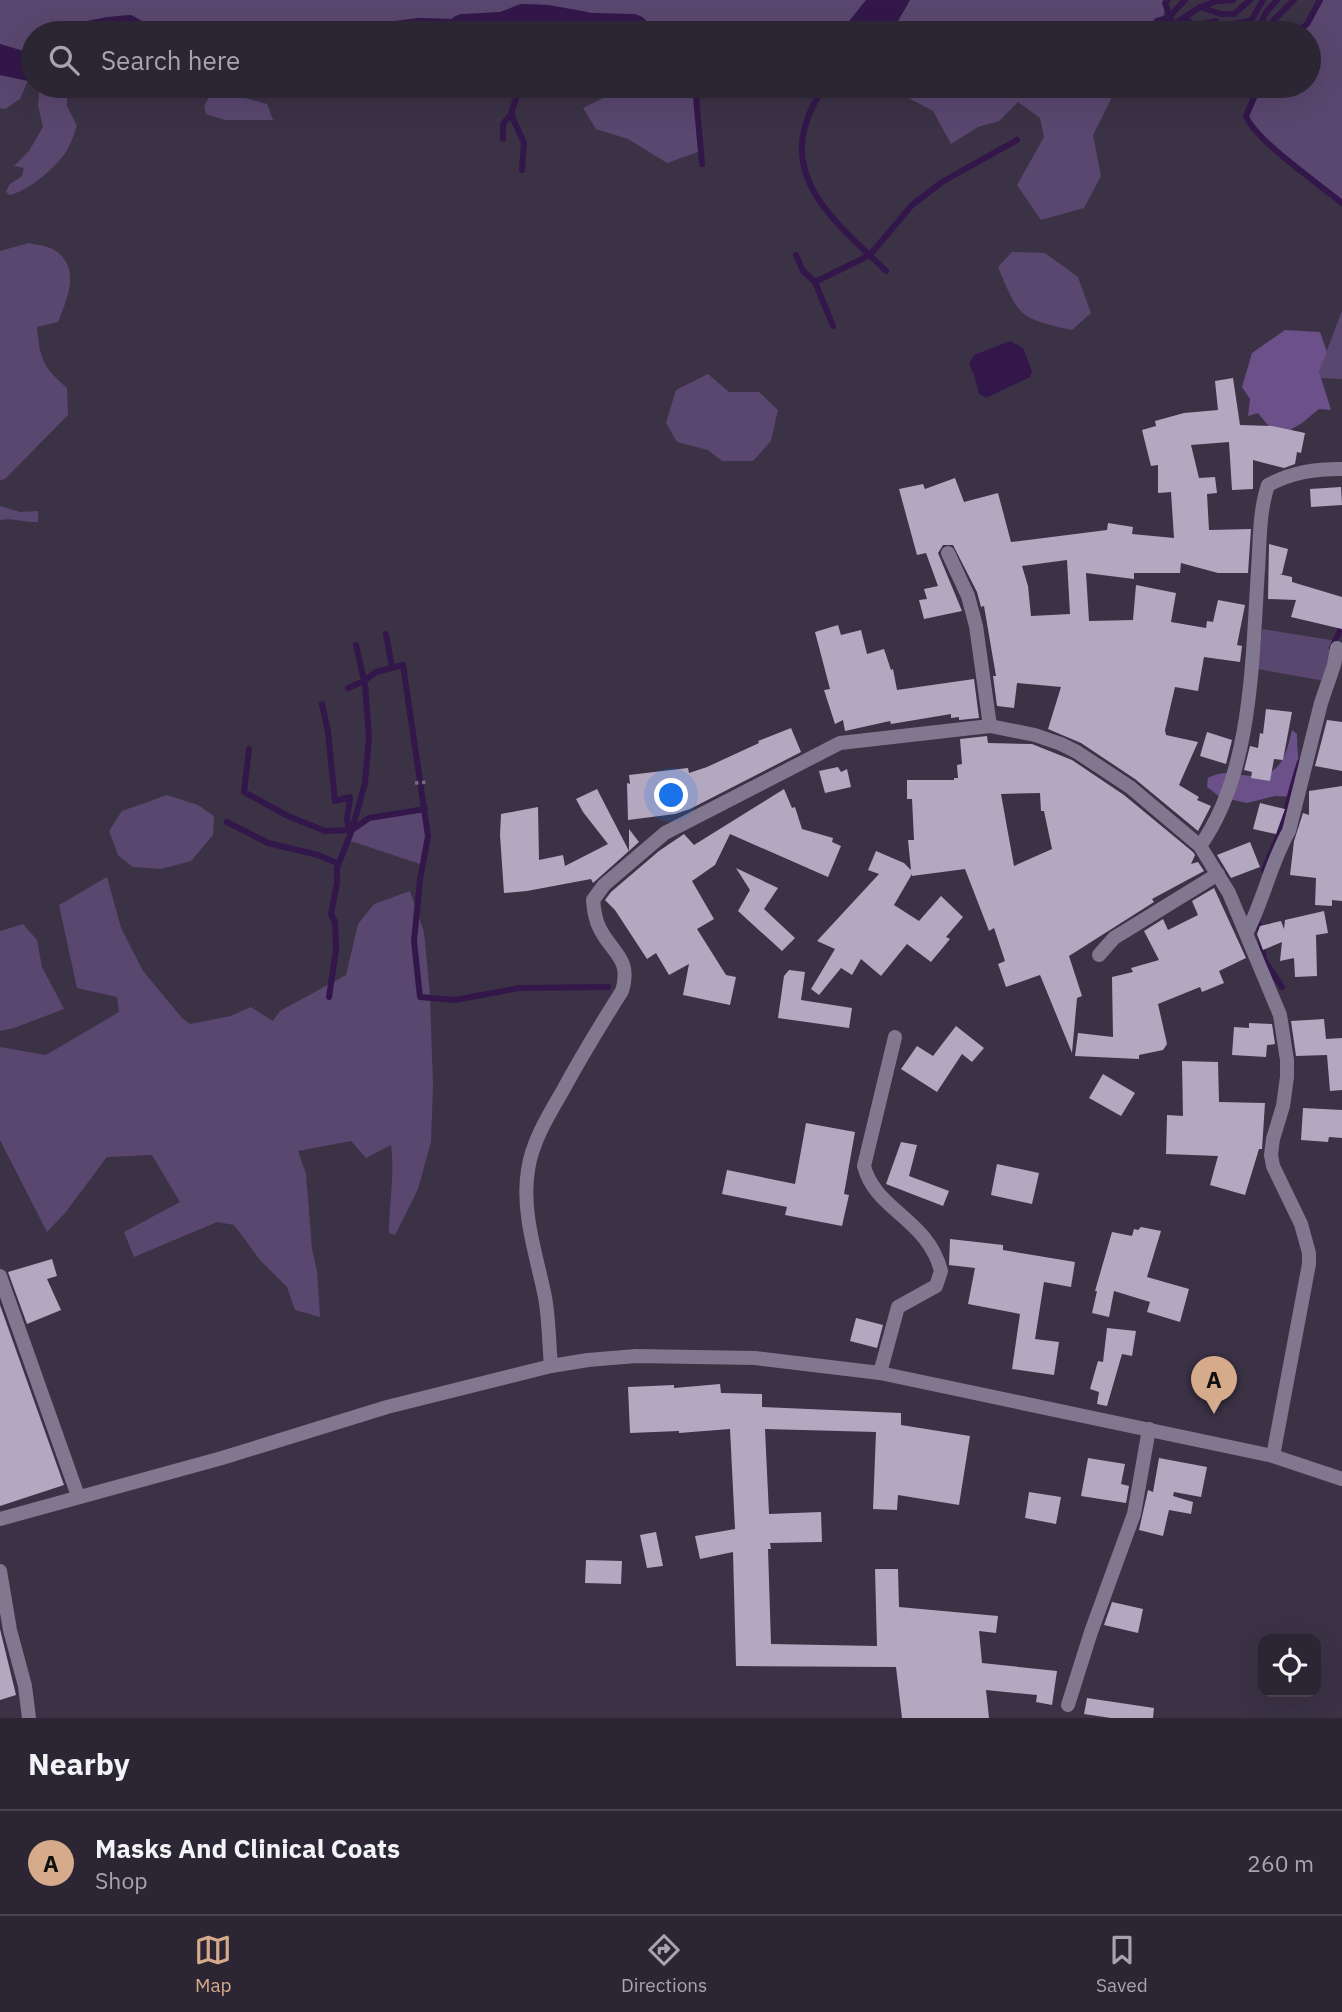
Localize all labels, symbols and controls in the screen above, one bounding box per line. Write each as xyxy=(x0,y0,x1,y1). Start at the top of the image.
search box xyxy=(21,21,1321,98)
icon: search xyxy=(45,41,83,79)
text: Search here xyxy=(101,43,240,77)
your location xyxy=(654,778,688,812)
pin: A xyxy=(1191,1356,1237,1414)
map controls xyxy=(1258,1634,1321,1697)
button: locate xyxy=(1258,1634,1321,1697)
text: Nearby xyxy=(28,1744,130,1783)
text: Masks And Clinical Coats xyxy=(95,1831,400,1865)
text: A xyxy=(43,1848,59,1878)
text: 260 m xyxy=(1247,1848,1314,1878)
text: Shop xyxy=(95,1865,148,1895)
tab: Map xyxy=(194,1931,232,1997)
tab: Directions xyxy=(621,1931,707,1997)
tab: Saved xyxy=(1096,1931,1148,1997)

